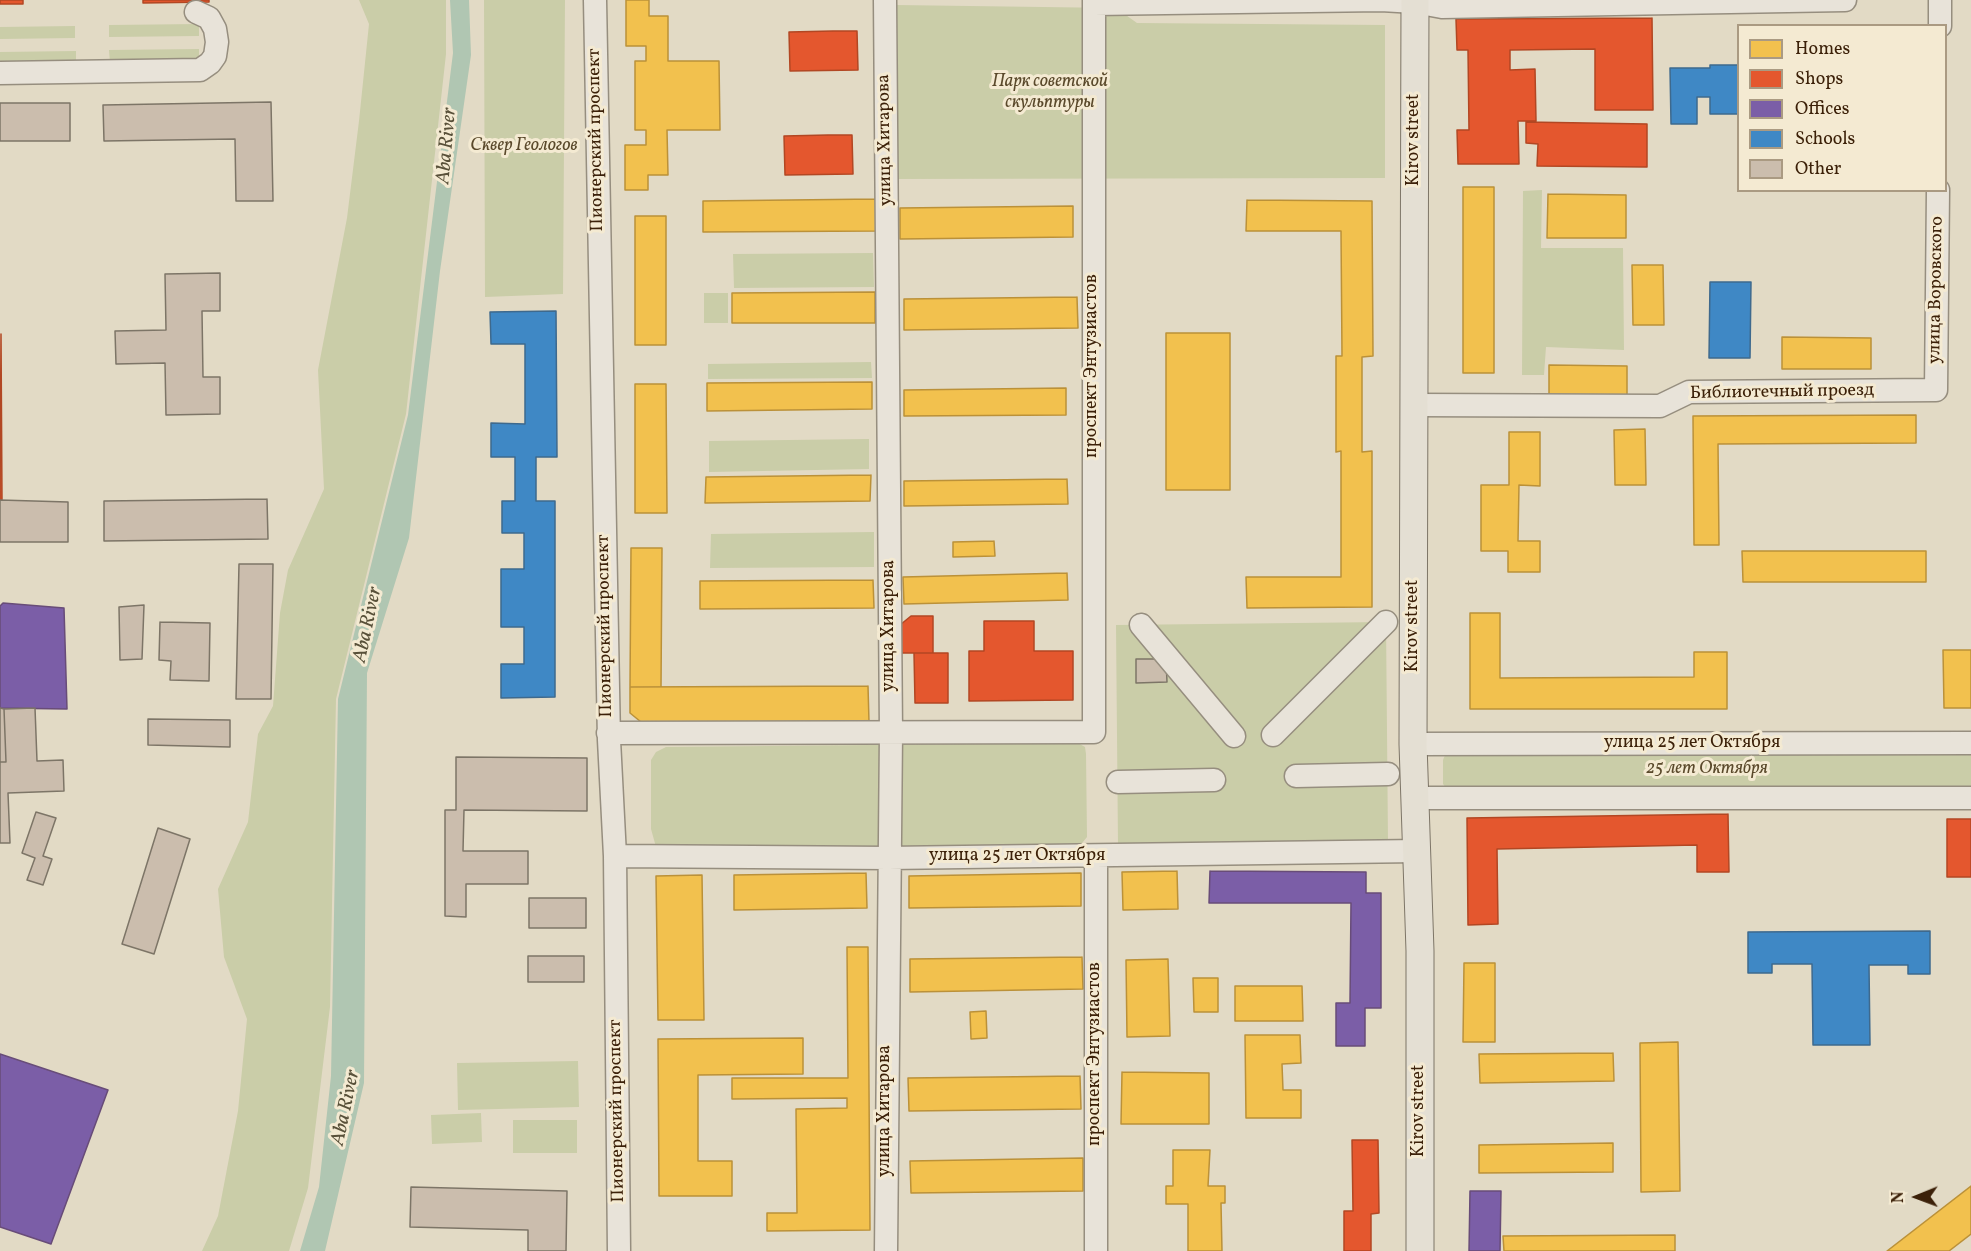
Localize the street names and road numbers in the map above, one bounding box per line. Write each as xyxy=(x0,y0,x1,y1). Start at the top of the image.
street label: Пионерский проспект xyxy=(585,48,609,232)
street label: улица Хитарова xyxy=(874,74,898,206)
street label: Kirov street xyxy=(1404,94,1426,186)
street label: улица Воровского xyxy=(1925,216,1949,364)
street label: проспект Энтузиастов xyxy=(1082,274,1104,458)
street label: Библиотечный проезд xyxy=(1690,381,1874,405)
street label: Пионерский проспект xyxy=(594,534,618,718)
street label: улица Хитарова xyxy=(879,560,901,692)
street label: Kirov street xyxy=(1403,580,1425,672)
street label: улица 25 лет Октября xyxy=(1604,733,1780,755)
street label: улица 25 лет Октября xyxy=(929,846,1105,868)
street label: проспект Энтузиастов xyxy=(1085,962,1107,1146)
street label: Пионерский проспект xyxy=(606,1019,630,1203)
street label: улица Хитарова xyxy=(875,1045,897,1177)
street label: Kirov street xyxy=(1409,1065,1431,1157)

